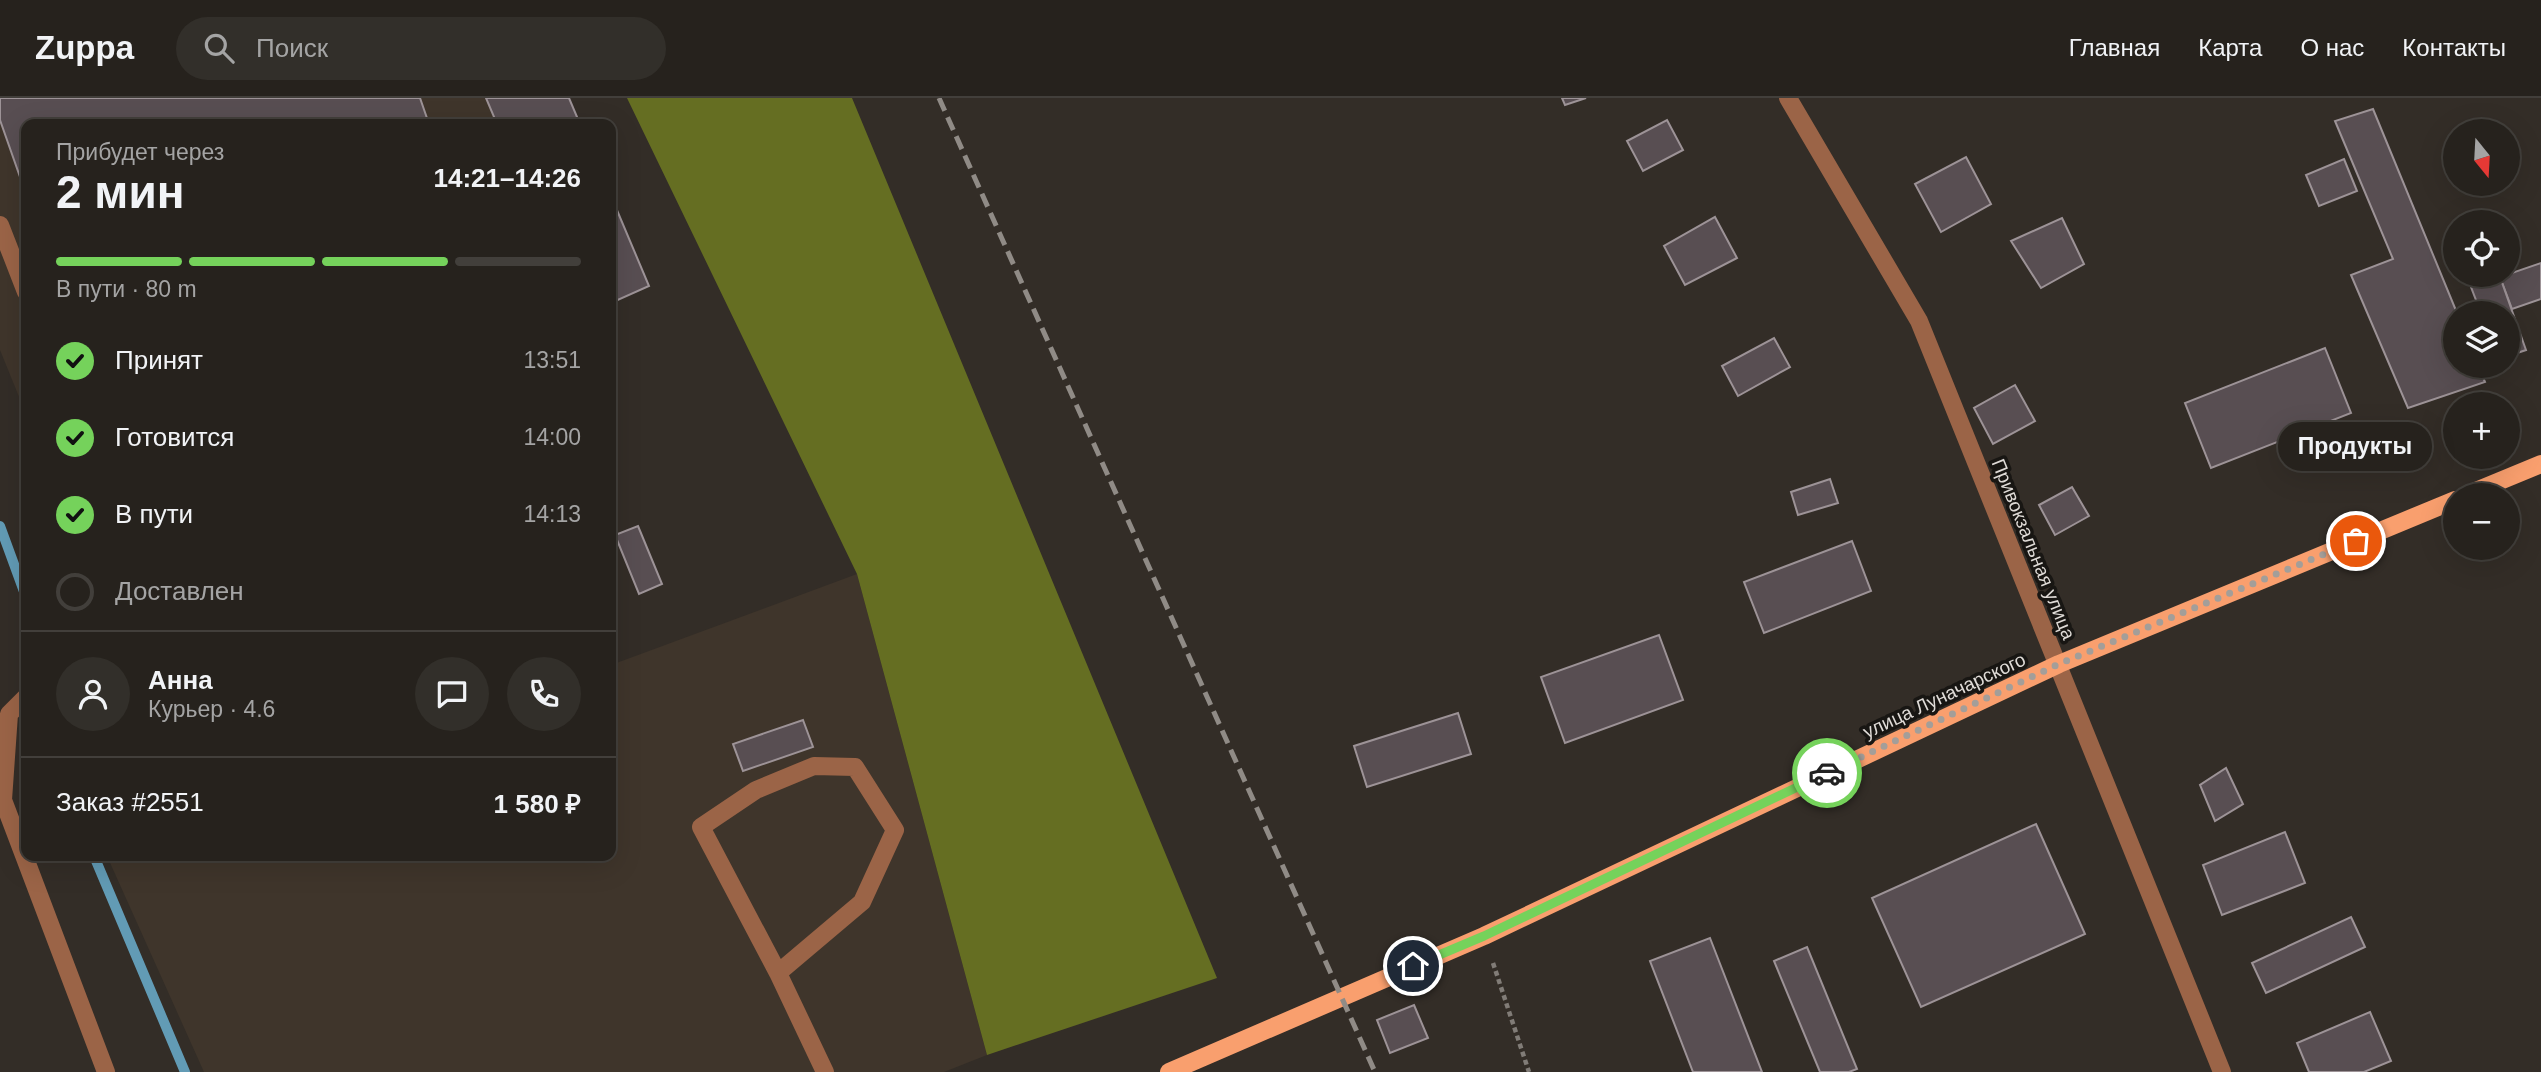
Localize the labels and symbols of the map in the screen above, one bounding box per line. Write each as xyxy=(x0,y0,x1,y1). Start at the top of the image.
north arrow xyxy=(2443,119,2520,196)
callout: Продукты xyxy=(2279,422,2433,471)
street label: Привокзальная улица xyxy=(1988,456,2080,643)
pin xyxy=(2326,511,2386,571)
street label: улица Луначарского xyxy=(1860,649,2029,742)
courier xyxy=(1792,738,1862,808)
pin xyxy=(1383,936,1443,996)

